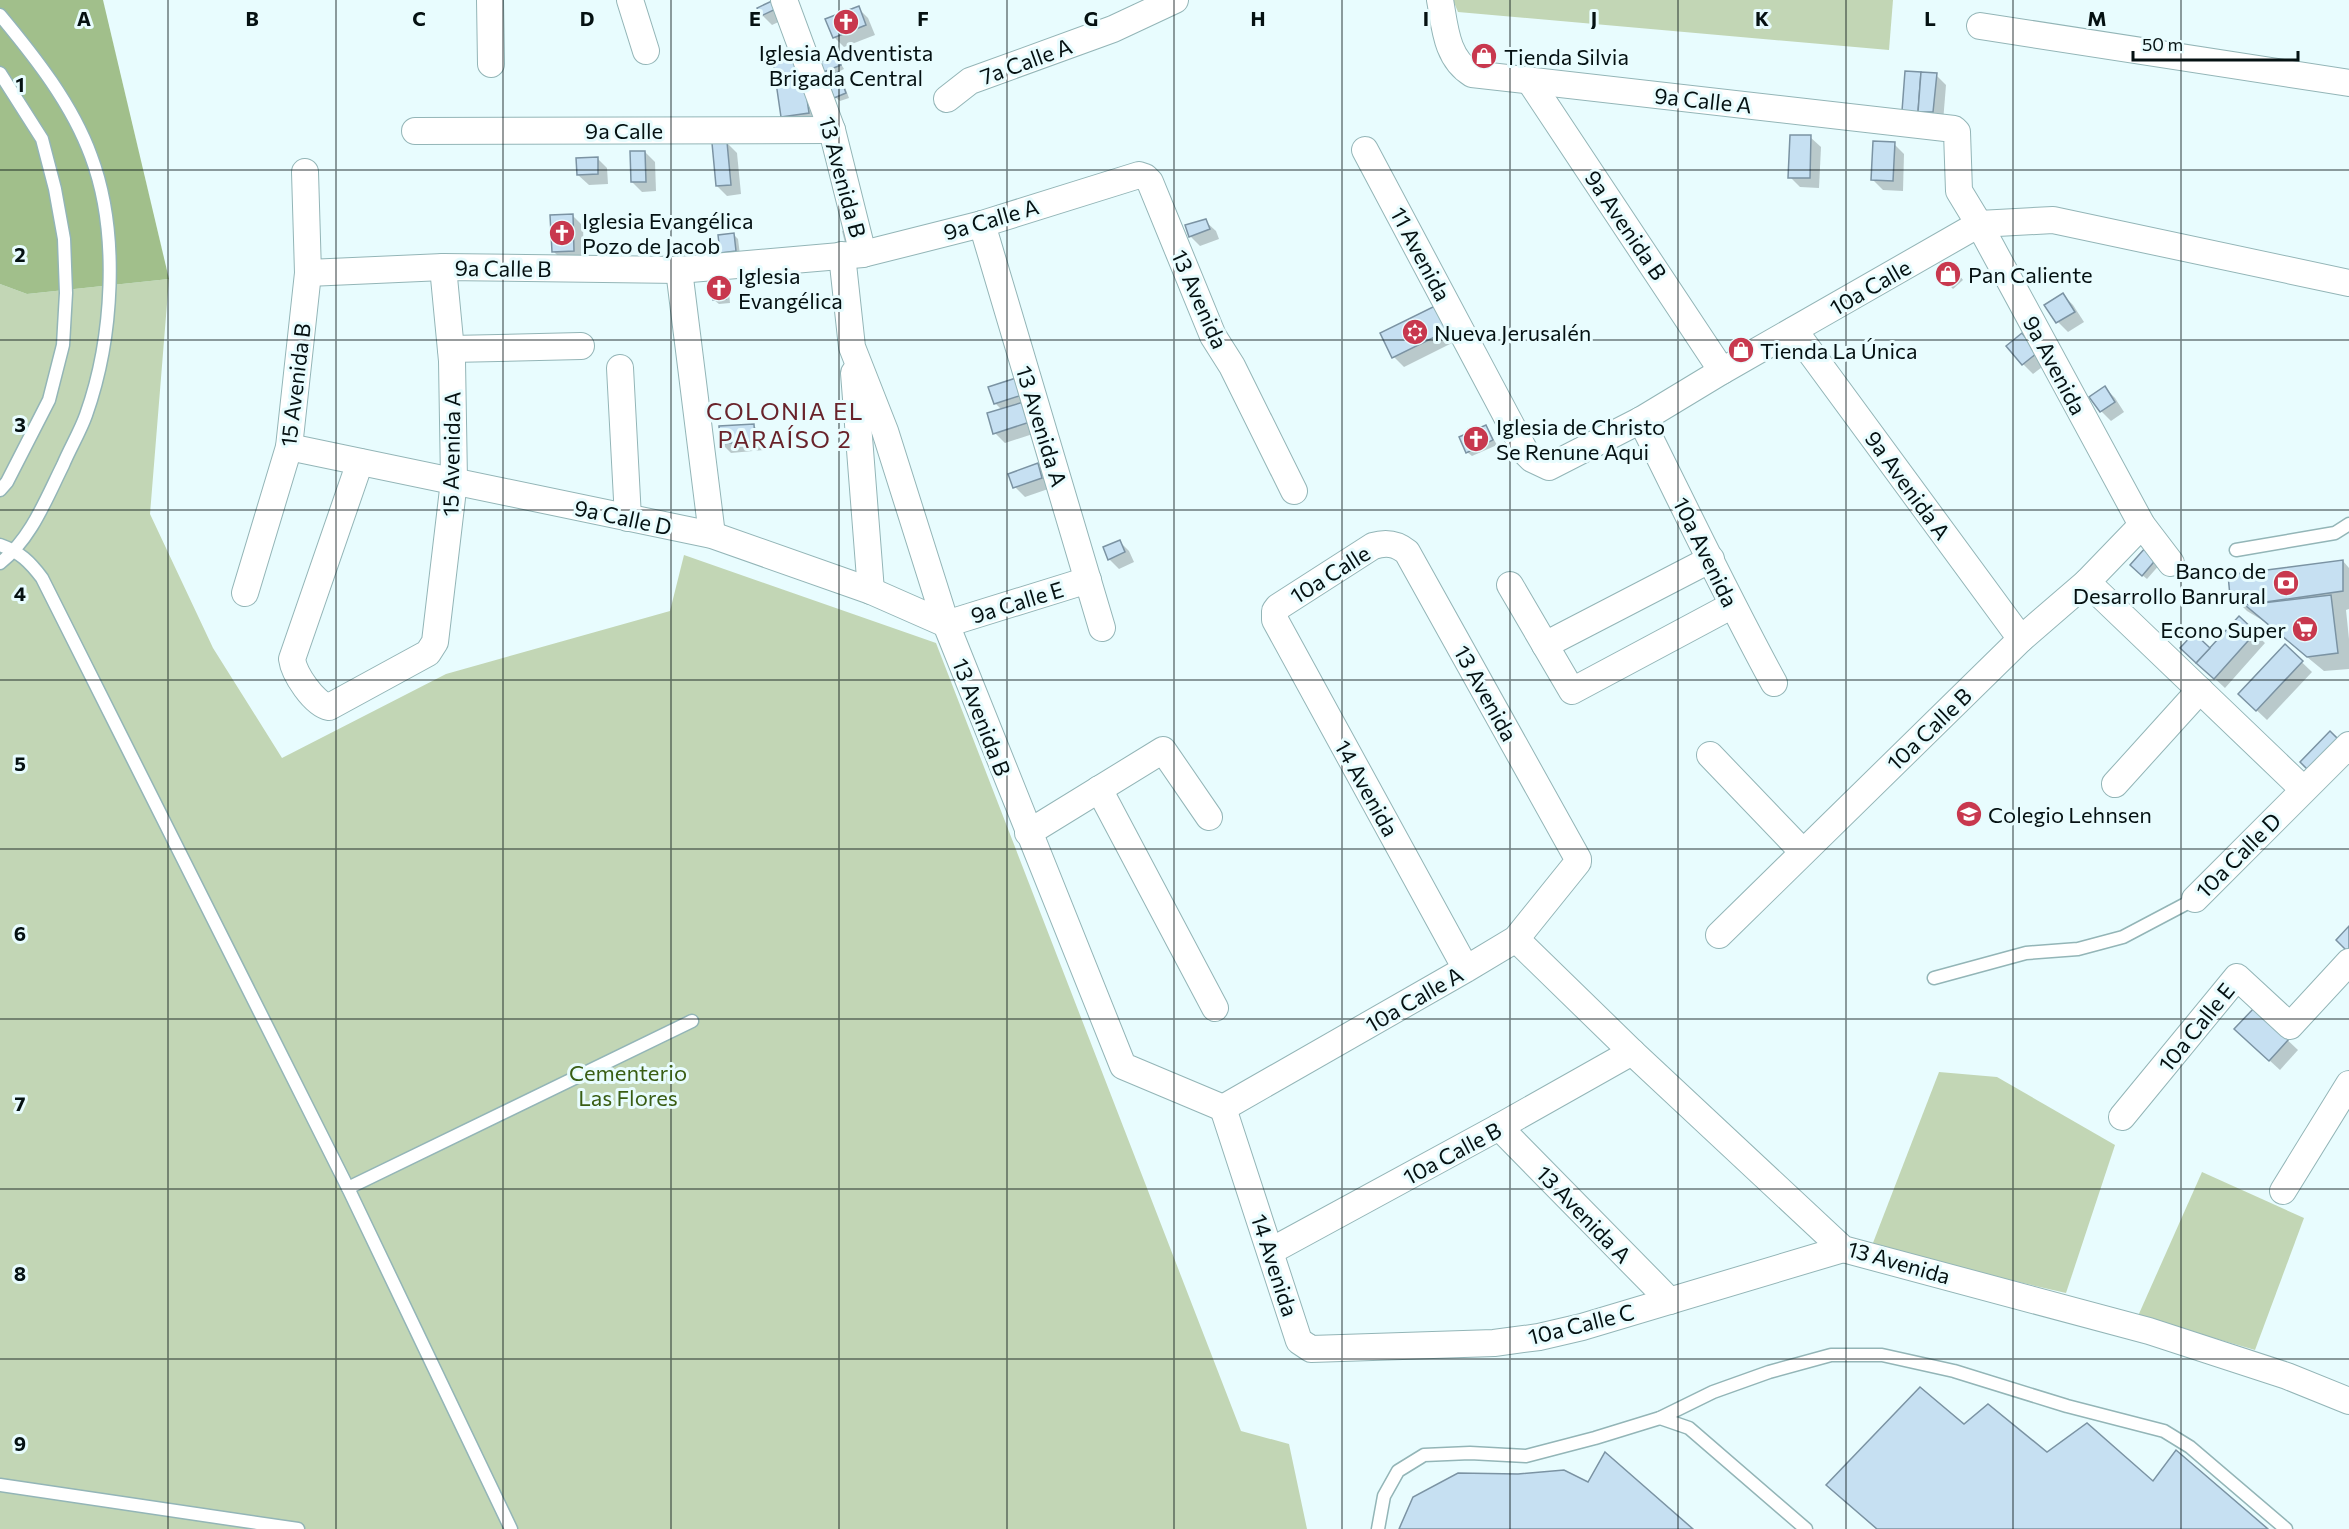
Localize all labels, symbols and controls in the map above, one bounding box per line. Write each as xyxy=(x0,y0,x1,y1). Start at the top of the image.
text: A xyxy=(77,6,91,30)
text: B xyxy=(245,6,259,30)
text: C xyxy=(412,6,426,30)
text: D xyxy=(580,6,594,30)
text: E xyxy=(749,6,761,30)
text: F xyxy=(917,6,929,30)
text: G xyxy=(1084,6,1098,30)
text: H xyxy=(1251,6,1266,30)
text: I xyxy=(1423,6,1429,30)
text: J xyxy=(1591,6,1597,30)
text: K xyxy=(1755,6,1769,30)
text: L xyxy=(1924,6,1936,30)
text: M xyxy=(2087,6,2107,30)
church icon: Iglesia Adventista Brigada Central xyxy=(831,7,861,37)
scale bar xyxy=(2133,24,2298,62)
street label: 7a Calle A xyxy=(976,32,1076,90)
text: 50 m xyxy=(2142,33,2183,55)
place label: Iglesia Adventista Brigada Central xyxy=(759,39,933,91)
shop icon: Tienda Silvia xyxy=(1469,41,1499,71)
place label: Tienda Silvia xyxy=(1504,43,1629,70)
text: 1 xyxy=(15,72,25,96)
street label: 9a Calle A xyxy=(1653,81,1753,119)
street label: 13 Avenida B xyxy=(814,114,872,240)
street label: 9a Calle xyxy=(585,117,663,144)
street label: 9a Avenida B xyxy=(1579,165,1673,285)
street label: 9a Calle A xyxy=(940,193,1042,245)
street label: 11 Avenida xyxy=(1385,202,1457,306)
place label: Iglesia Evangélica Pozo de Jacob xyxy=(582,207,753,259)
church icon: Iglesia Evangélica Pozo de Jacob xyxy=(547,218,577,248)
text: 2 xyxy=(14,242,26,266)
street label: 13 Avenida xyxy=(1166,245,1234,353)
street label: 10a Calle xyxy=(1825,253,1915,321)
street label: 9a Calle B xyxy=(454,254,552,282)
shop icon: Pan Caliente xyxy=(1933,259,1963,289)
place label: Pan Caliente xyxy=(1968,261,2093,288)
place label: Iglesia Evangélica xyxy=(738,262,843,314)
church icon: Iglesia Evangélica xyxy=(704,273,734,303)
street label: 9a Avenida xyxy=(2018,311,2092,419)
synagogue icon: Nueva Jerusalén xyxy=(1400,317,1430,347)
place label: Nueva Jerusalén xyxy=(1434,319,1591,346)
street label: 15 Avenida B xyxy=(274,322,316,448)
shop icon: Tienda La Única xyxy=(1726,335,1756,365)
place label: Tienda La Única xyxy=(1760,337,1917,364)
street label: 13 Avenida A xyxy=(1011,362,1073,490)
street label: 15 Avenida A xyxy=(436,391,466,517)
district label: COLONIA EL PARAÍSO 2 xyxy=(706,396,864,453)
text: 3 xyxy=(14,412,26,436)
place label: Iglesia de Christo Se Renune Aqui xyxy=(1496,413,1665,465)
church icon: Iglesia de Christo Se Renune Aqui xyxy=(1461,424,1491,454)
street label: 9a Avenida A xyxy=(1860,425,1956,545)
street label: 10a Avenida xyxy=(1668,493,1744,611)
street label: 9a Calle D xyxy=(572,494,674,540)
street label: 10a Calle xyxy=(1285,539,1375,609)
place label: Banco de Desarrollo Banrural xyxy=(2073,557,2266,609)
bank icon: Banco de Desarrollo Banrural xyxy=(2271,568,2301,598)
street label: 9a Calle E xyxy=(967,575,1067,629)
text: 4 xyxy=(14,581,26,605)
supermarket icon: Econo Super xyxy=(2290,614,2320,644)
place label: Econo Super xyxy=(2160,616,2286,643)
street label: 13 Avenida xyxy=(1449,640,1523,746)
street label: 13 Avenida B xyxy=(947,654,1017,780)
street label: 10a Calle B xyxy=(1881,682,1977,776)
street label: 14 Avenida xyxy=(1329,735,1405,841)
text: 5 xyxy=(14,751,26,775)
school or university icon: Colegio Lehnsen xyxy=(1954,799,1984,829)
place label: Colegio Lehnsen xyxy=(1988,801,2152,828)
street label: 10a Calle D xyxy=(2190,807,2286,903)
text: 6 xyxy=(14,921,26,945)
street label: 10a Calle A xyxy=(1360,960,1468,1038)
street label: 10a Calle E xyxy=(2152,977,2240,1077)
park label: Cementerio Las Flores xyxy=(569,1059,687,1111)
text: 7 xyxy=(15,1091,26,1115)
street label: 10a Calle B xyxy=(1398,1116,1506,1190)
street label: 13 Avenida A xyxy=(1531,1160,1637,1268)
street label: 14 Avenida xyxy=(1246,1210,1304,1320)
street label: 13 Avenida xyxy=(1845,1234,1953,1290)
text: 8 xyxy=(14,1261,26,1285)
street label: 10a Calle C xyxy=(1525,1298,1637,1350)
text: 9 xyxy=(14,1431,26,1455)

